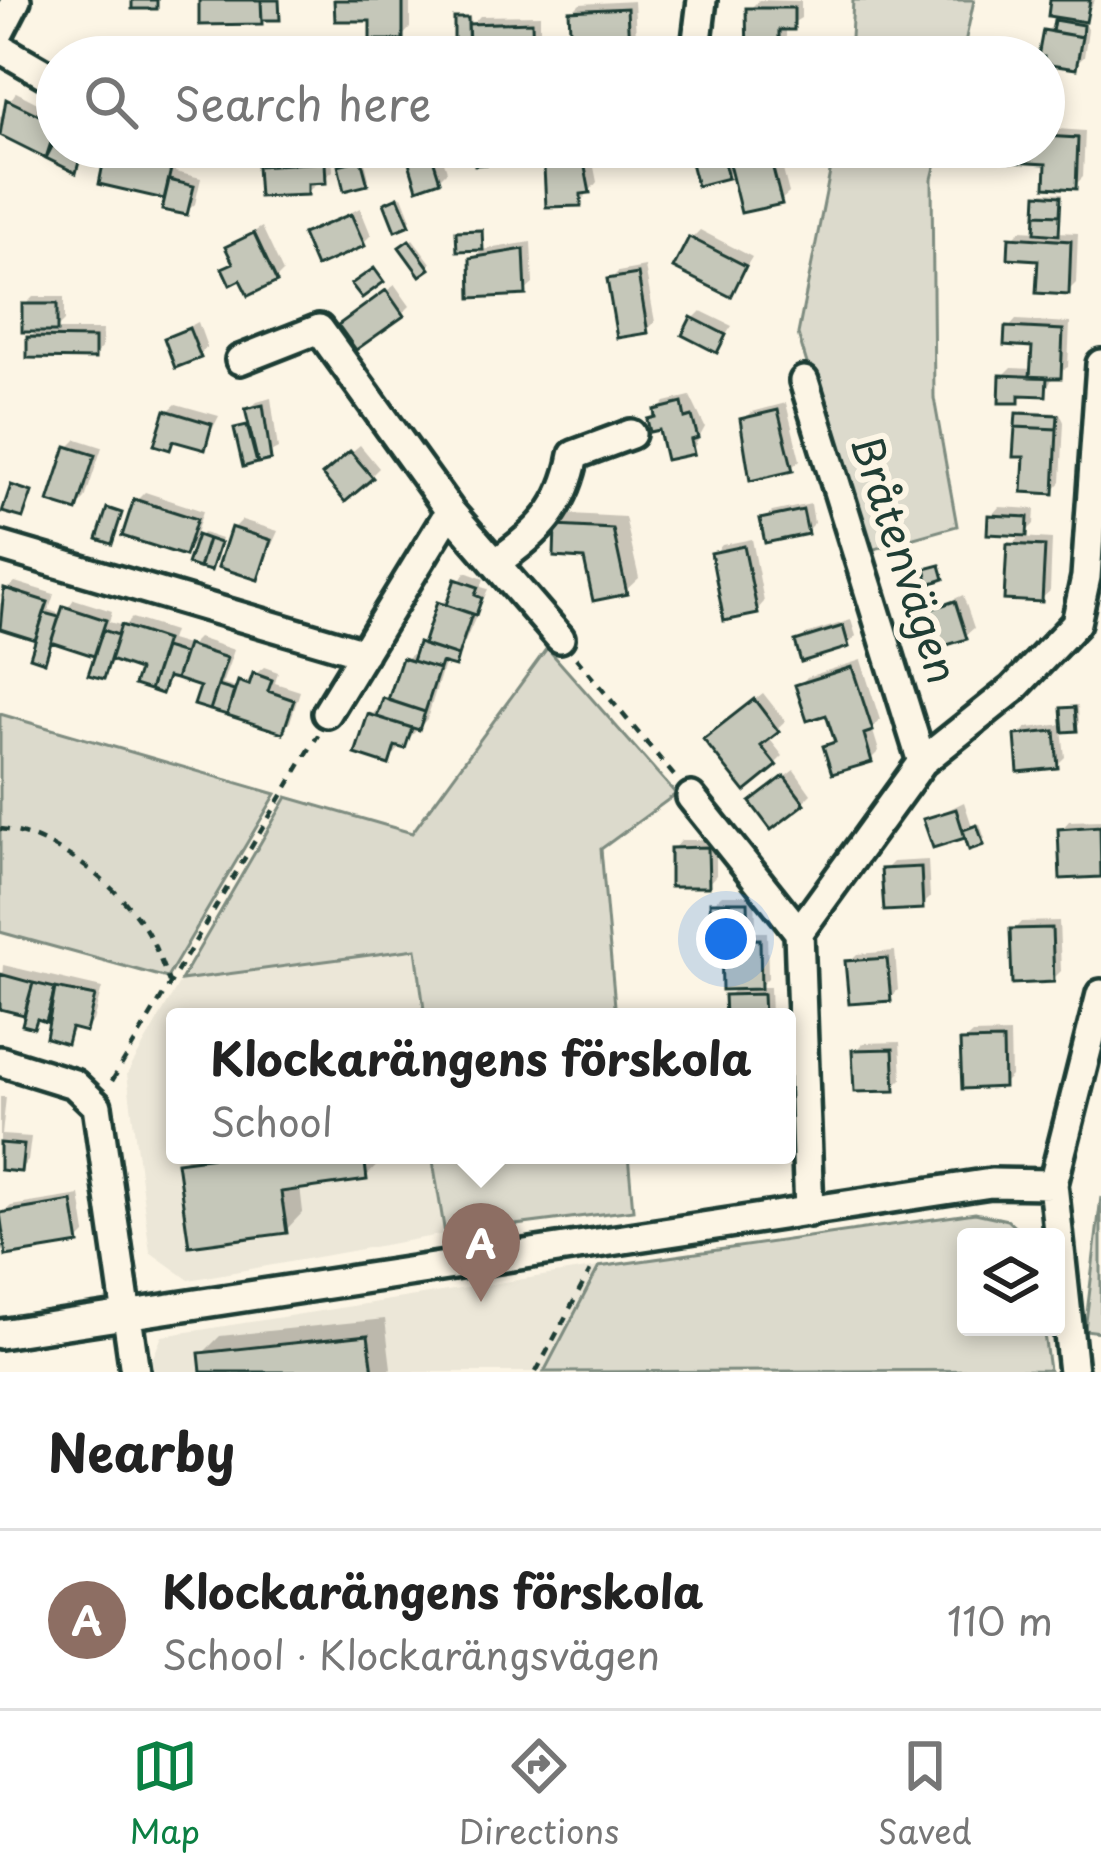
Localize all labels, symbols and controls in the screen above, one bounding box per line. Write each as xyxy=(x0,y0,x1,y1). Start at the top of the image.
search box xyxy=(36,36,1065,168)
text: Search here xyxy=(174,68,431,136)
icon: search xyxy=(78,69,144,135)
street label: Bråtenvägen xyxy=(837,426,976,691)
your location xyxy=(696,909,756,969)
popup xyxy=(166,1008,796,1164)
text: Klockarängens förskola xyxy=(210,1023,752,1091)
text: School xyxy=(210,1091,333,1150)
pin: A xyxy=(442,1203,520,1302)
map controls xyxy=(957,1228,1065,1336)
button: layers xyxy=(957,1228,1065,1336)
text: Nearby xyxy=(48,1412,235,1489)
text: Klockarängens förskola xyxy=(162,1556,704,1624)
text: A xyxy=(72,1590,102,1649)
text: 110 m xyxy=(947,1590,1053,1649)
text: School · Klockarängsvägen xyxy=(162,1624,660,1683)
tab: Map xyxy=(129,1733,200,1855)
tab: Directions xyxy=(459,1733,619,1855)
tab: Saved xyxy=(878,1733,972,1855)

